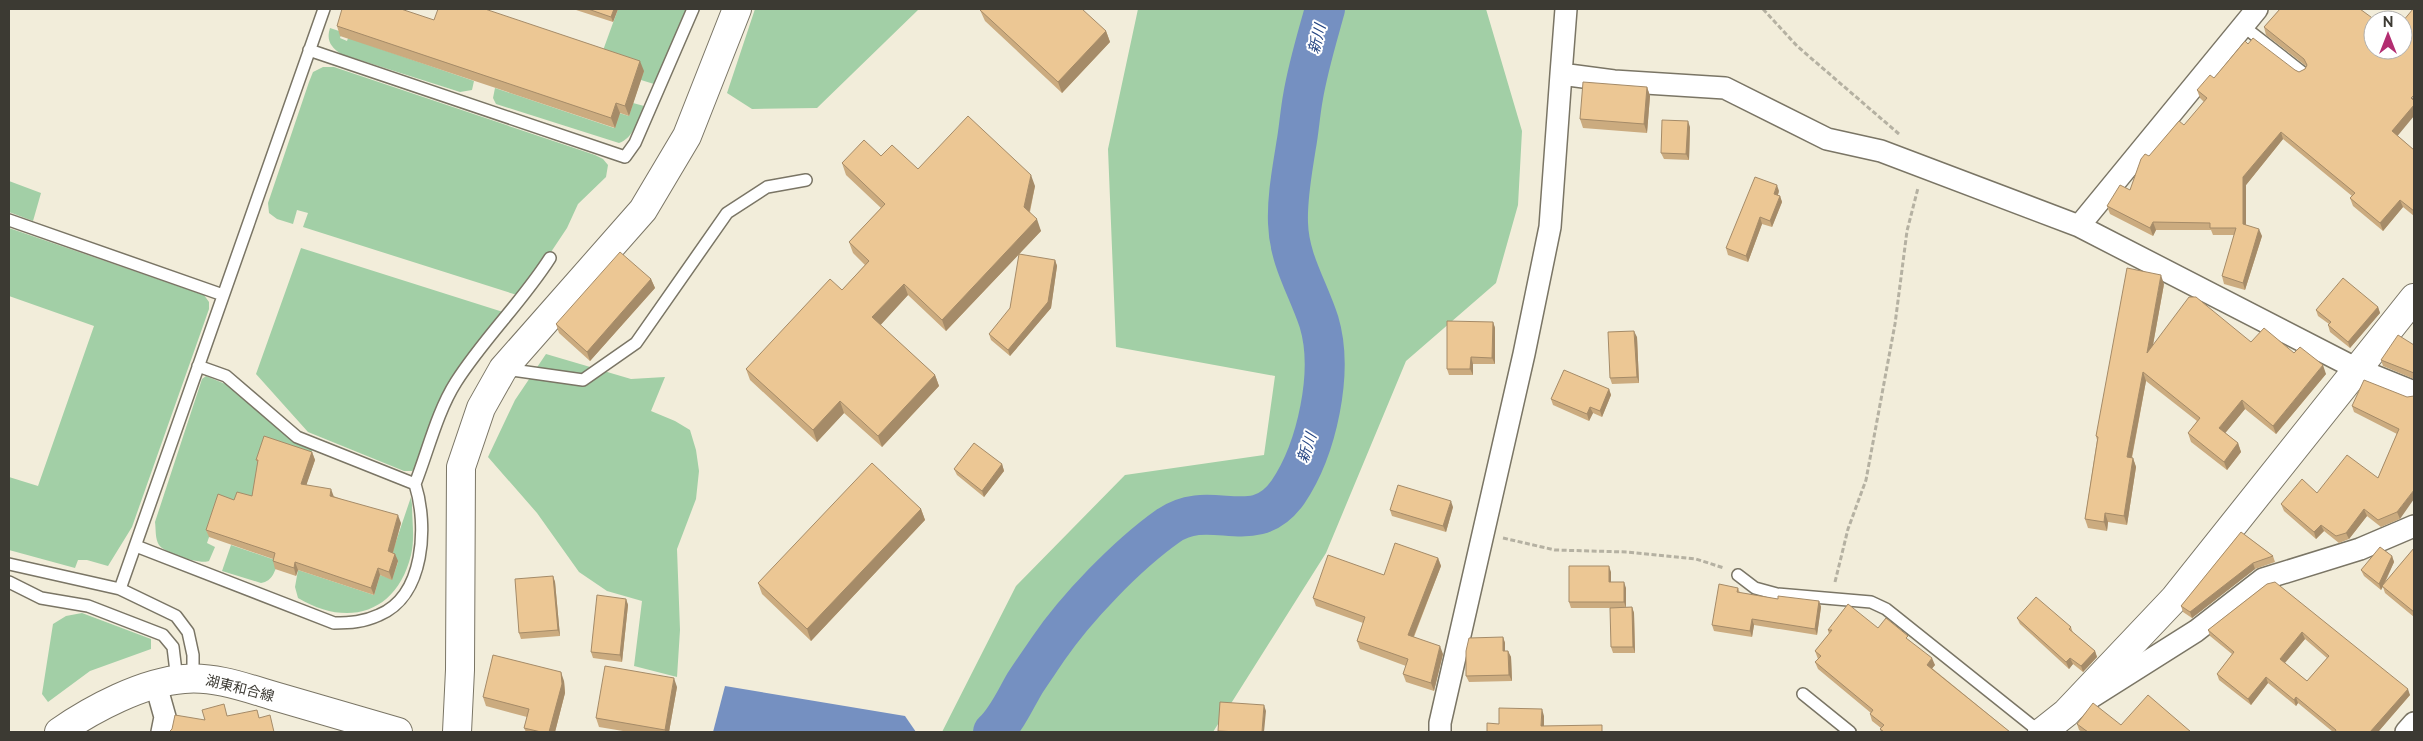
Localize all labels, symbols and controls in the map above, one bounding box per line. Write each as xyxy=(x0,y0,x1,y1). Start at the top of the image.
north arrow xyxy=(2363,10,2413,60)
text: N xyxy=(2383,14,2393,30)
water label: 新川 xyxy=(1305,20,1330,56)
water label: 新川 xyxy=(1294,429,1321,465)
street label: 湖東和合線 xyxy=(204,672,276,704)

